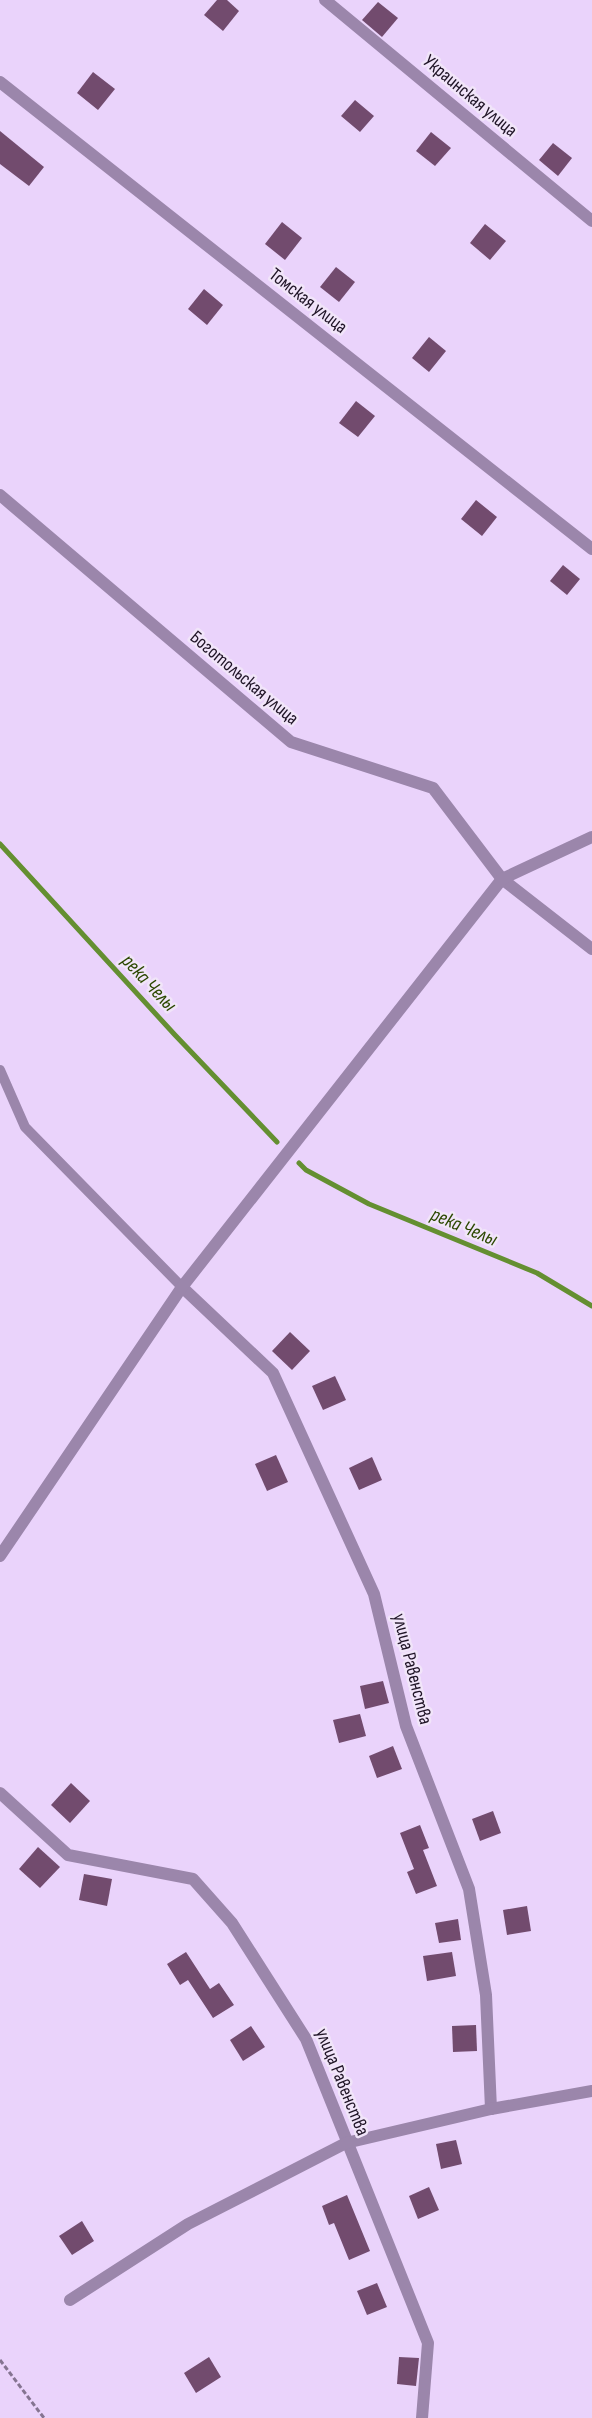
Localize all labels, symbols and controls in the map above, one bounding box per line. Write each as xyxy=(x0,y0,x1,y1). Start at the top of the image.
street label: Украинская улица xyxy=(418,50,522,142)
street label: Томская улица xyxy=(264,263,352,339)
street label: Боготольская улица xyxy=(185,626,303,730)
water label: река Челы xyxy=(116,949,182,1017)
water label: река Челы xyxy=(426,1202,501,1252)
street label: улица Равенства xyxy=(387,1611,437,1727)
street label: улица Равенства xyxy=(310,2025,374,2139)

